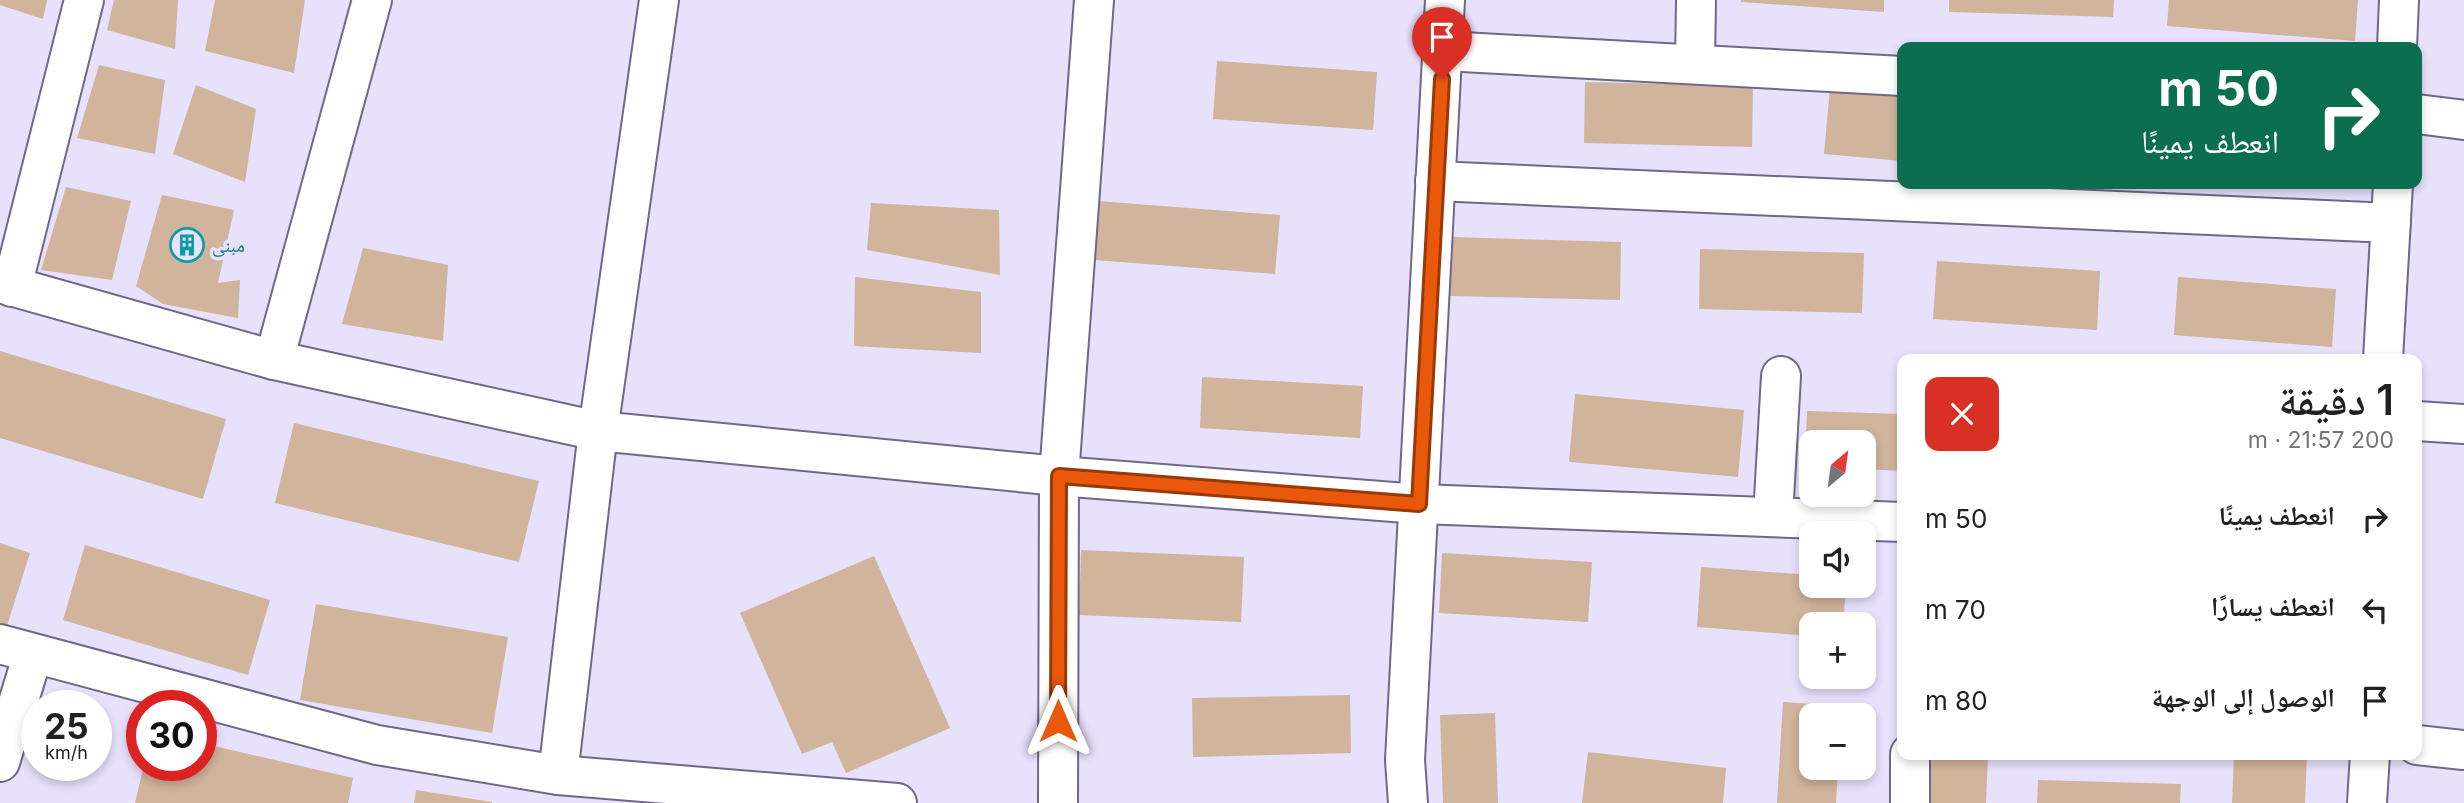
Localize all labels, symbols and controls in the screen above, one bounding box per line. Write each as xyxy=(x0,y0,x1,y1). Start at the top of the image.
pin xyxy=(1412,7,1472,79)
icon: arrive xyxy=(1423,18,1461,56)
text: 50 m xyxy=(2158,59,2279,118)
icon: right xyxy=(2303,70,2394,161)
text: انعطف يمينًا xyxy=(2141,122,2279,161)
building icon: مبنى xyxy=(168,226,206,264)
place label: مبنى xyxy=(212,234,245,257)
text: 1 دقيقة xyxy=(2278,374,2394,425)
button: close xyxy=(1925,377,1999,451)
text: 200 m · 21:57 xyxy=(2248,426,2394,454)
north arrow xyxy=(1799,430,1876,508)
map controls xyxy=(1799,430,1876,780)
text: انعطف يمينًا xyxy=(2219,500,2335,531)
icon: right xyxy=(2356,500,2394,538)
text: 50 m xyxy=(1925,503,1987,534)
button: sound xyxy=(1799,521,1876,598)
text: انعطف يسارًا xyxy=(2211,591,2335,622)
icon: left xyxy=(2356,591,2394,629)
text: 70 m xyxy=(1925,594,1986,625)
button: + xyxy=(1799,612,1876,689)
text: الوصول إلى الوجهة xyxy=(2152,682,2335,713)
icon: arrive xyxy=(2356,682,2394,720)
position arrow xyxy=(1021,684,1095,758)
text: 80 m xyxy=(1925,685,1988,716)
speed limit sign: 30 xyxy=(126,690,217,781)
button: − xyxy=(1799,703,1876,780)
text: 25 xyxy=(44,705,89,747)
text: km/h xyxy=(45,742,88,763)

